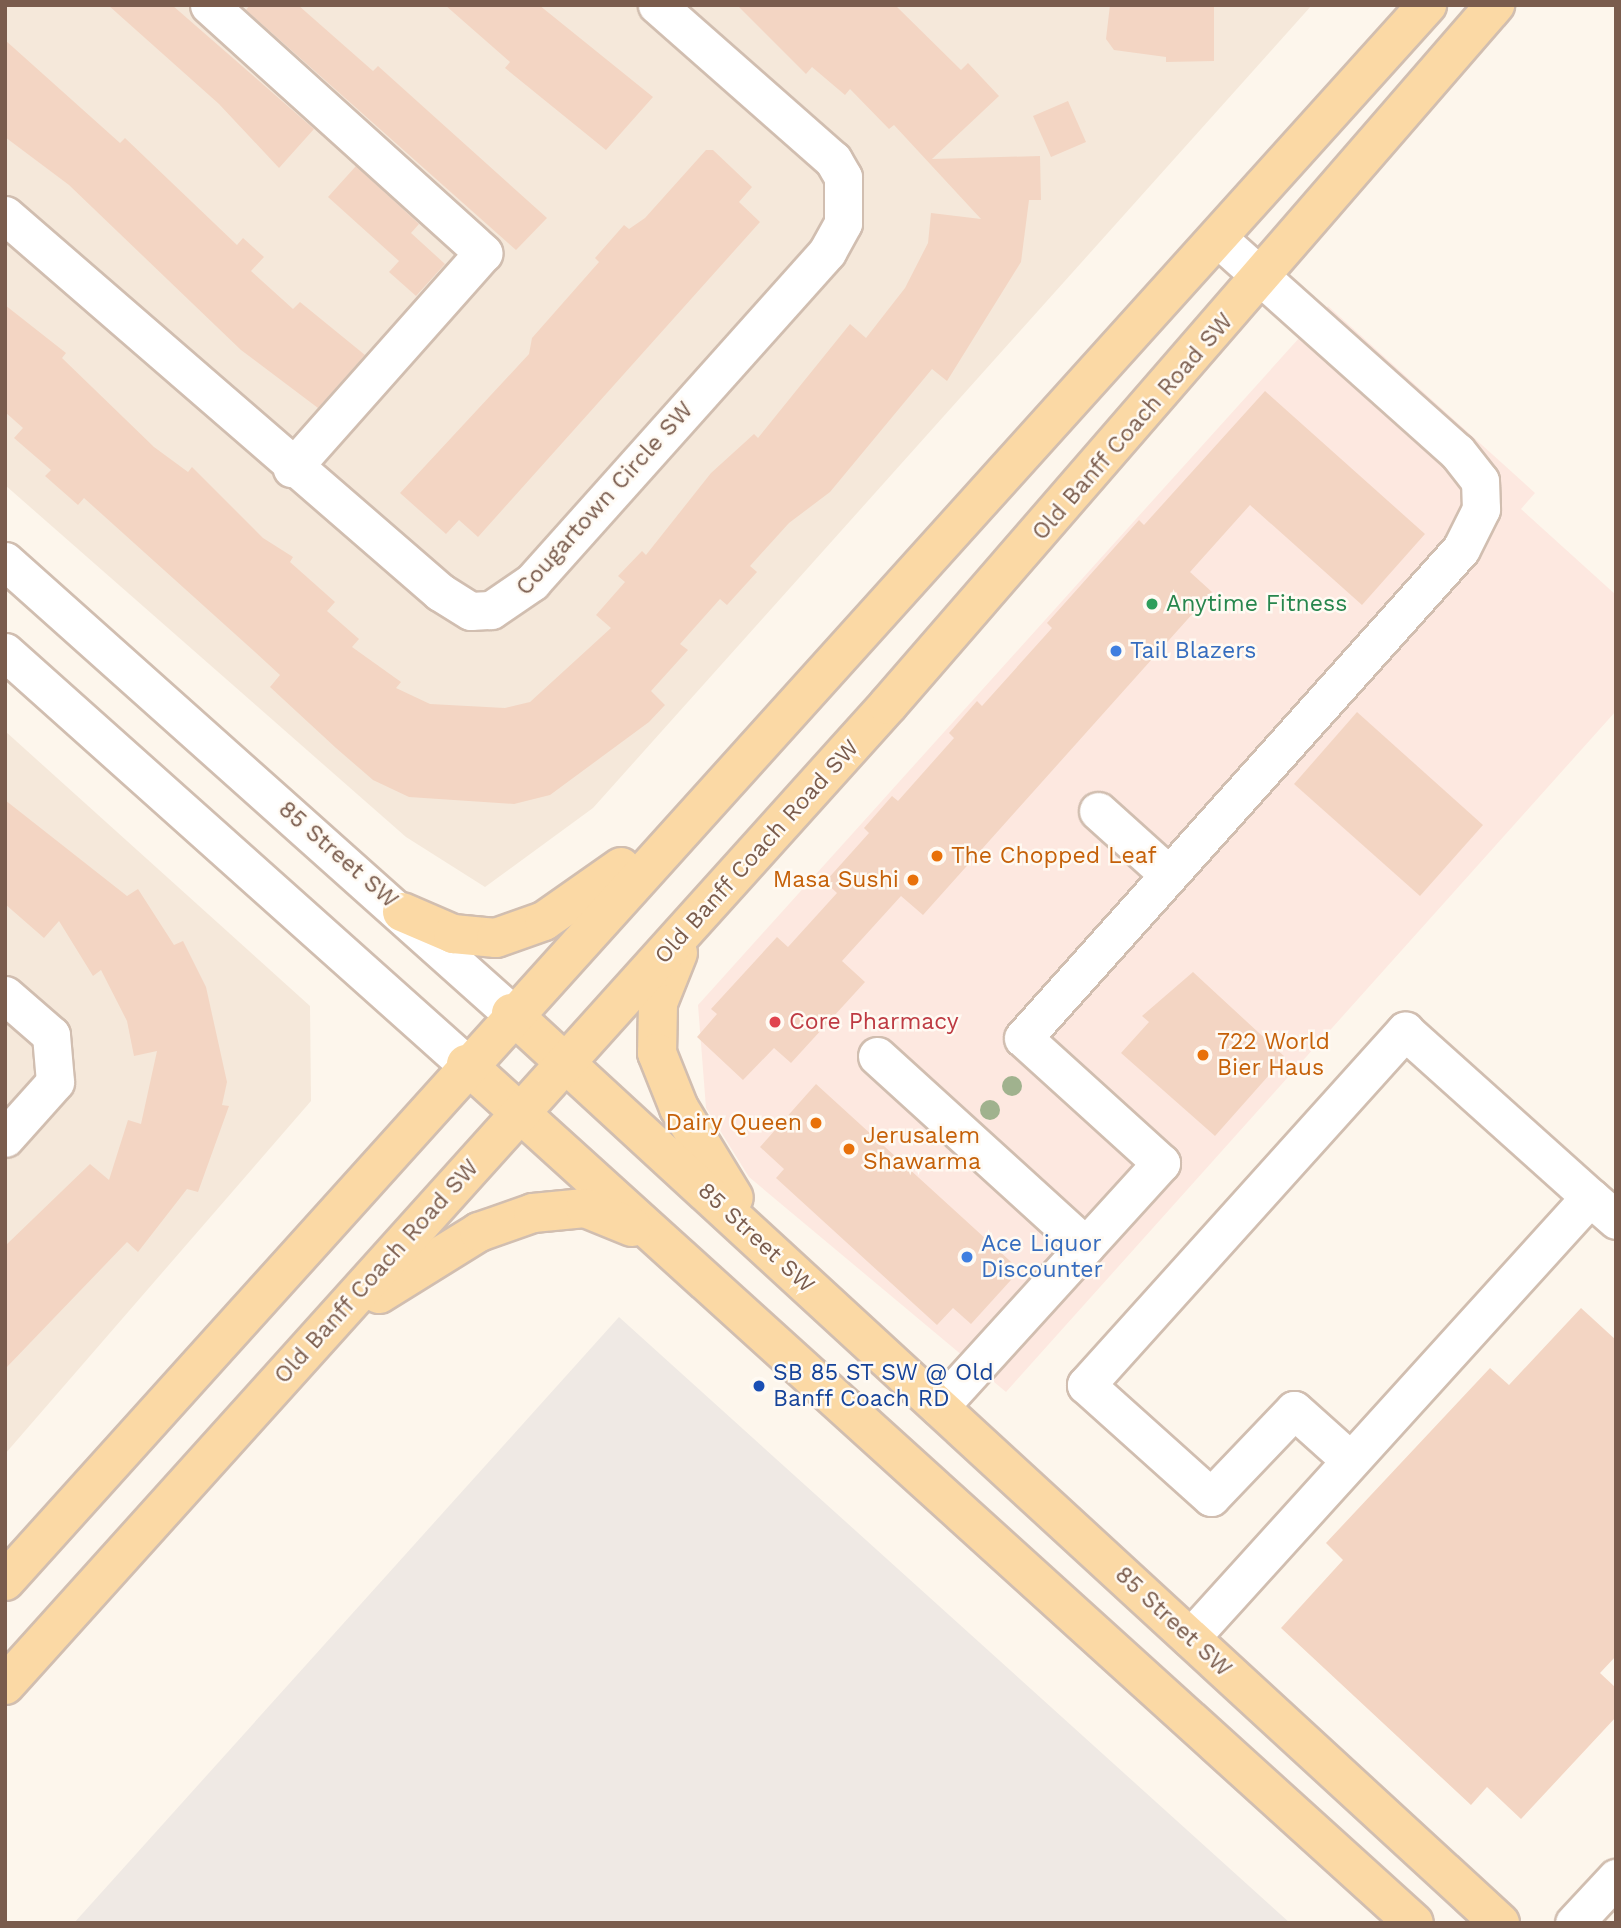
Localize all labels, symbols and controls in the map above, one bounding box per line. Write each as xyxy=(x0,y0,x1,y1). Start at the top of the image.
street label: Old Banff Coach Road SW xyxy=(1027,307,1239,547)
street label: Cougartown Circle SW xyxy=(511,397,699,601)
place label: Anytime Fitness xyxy=(1166,590,1347,618)
marker: Anytime Fitness xyxy=(1144,596,1160,612)
place label: Tail Blazers xyxy=(1130,637,1257,665)
marker: Tail Blazers xyxy=(1108,643,1124,659)
street label: Old Banff Coach Road SW xyxy=(649,734,865,970)
street label: 85 Street SW xyxy=(273,796,403,914)
place label: The Chopped Leaf xyxy=(951,842,1157,870)
marker: The Chopped Leaf xyxy=(929,848,945,864)
place label: Masa Sushi xyxy=(772,866,899,894)
marker: Masa Sushi xyxy=(905,872,921,888)
place label: Core Pharmacy xyxy=(789,1008,959,1036)
marker: Core Pharmacy xyxy=(767,1014,783,1030)
place label: 722 World Bier Haus xyxy=(1217,1028,1331,1082)
marker: 722 World Bier Haus xyxy=(1195,1047,1211,1063)
place label: Dairy Queen xyxy=(665,1109,802,1137)
marker: Dairy Queen xyxy=(808,1115,824,1131)
place label: Jerusalem Shawarma xyxy=(863,1122,981,1176)
marker: Jerusalem Shawarma xyxy=(841,1141,857,1157)
street label: Old Banff Coach Road SW xyxy=(269,1154,485,1390)
street label: 85 Street SW xyxy=(692,1177,820,1299)
place label: Ace Liquor Discounter xyxy=(981,1230,1103,1284)
marker: Ace Liquor Discounter xyxy=(959,1249,975,1265)
place label: SB 85 ST SW @ Old Banff Coach RD xyxy=(773,1359,995,1413)
marker: SB 85 ST SW @ Old Banff Coach RD xyxy=(751,1378,767,1394)
street label: 85 Street SW xyxy=(1109,1561,1237,1683)

